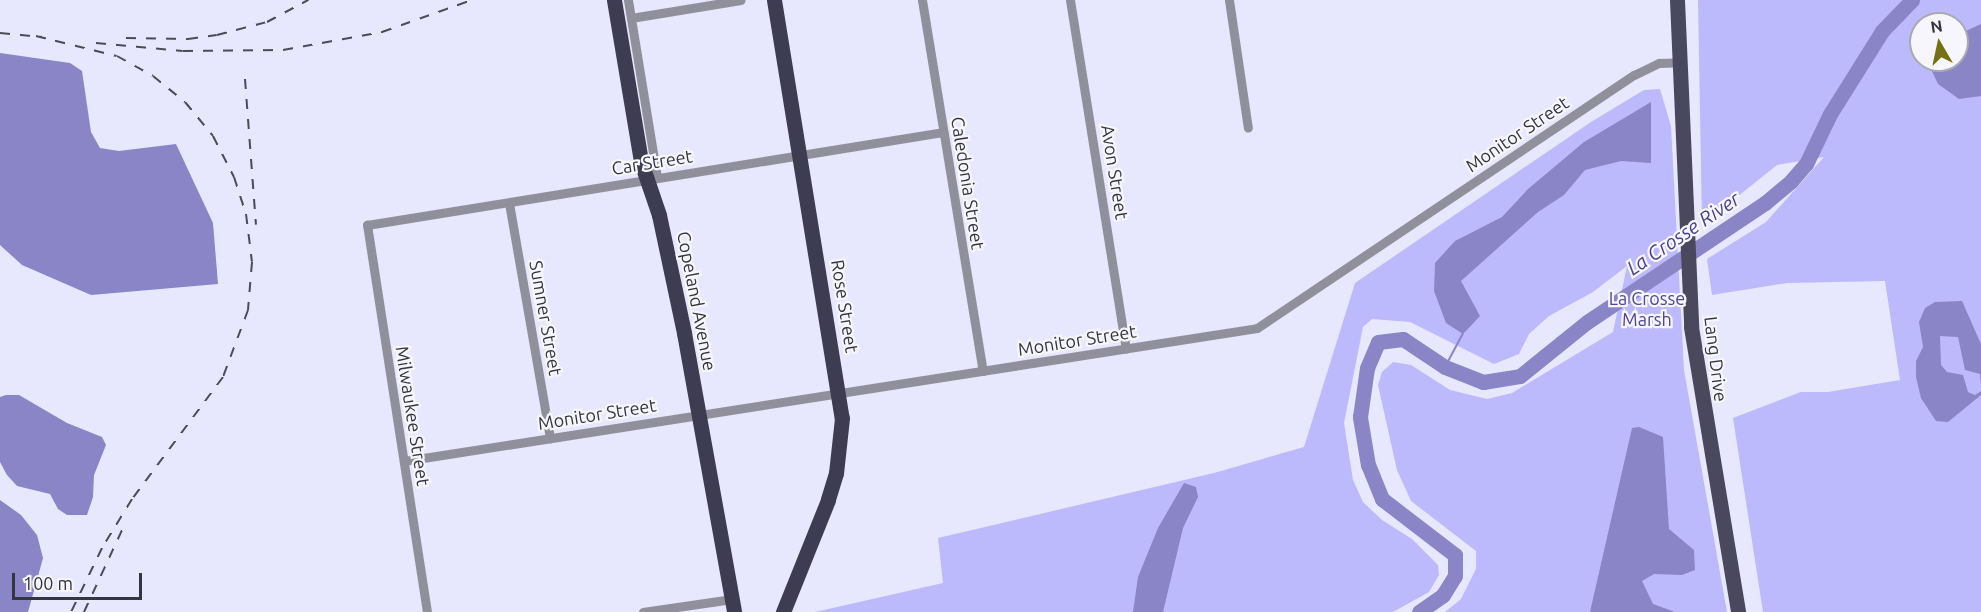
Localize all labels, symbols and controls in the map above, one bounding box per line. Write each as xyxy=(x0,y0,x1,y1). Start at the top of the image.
north arrow xyxy=(1909,12,1969,72)
text: N xyxy=(1929,16,1944,36)
street label: Monitor Street xyxy=(1461,92,1573,176)
street label: Caledonia Street xyxy=(947,115,989,251)
street label: Avon Street xyxy=(1097,123,1133,221)
street label: Car Street xyxy=(610,145,694,179)
water label: La Crosse River xyxy=(1622,186,1744,280)
street label: Copeland Avenue xyxy=(673,229,721,373)
street label: Rose Street xyxy=(827,258,863,354)
street label: Sumner Street xyxy=(525,259,567,377)
park label: La Crosse Marsh xyxy=(1609,288,1685,330)
street label: Lang Drive xyxy=(1700,315,1732,403)
street label: Monitor Street xyxy=(1016,320,1138,360)
street label: Milwaukee Street xyxy=(391,345,435,487)
street label: Monitor Street xyxy=(536,394,658,434)
scale bar xyxy=(15,561,146,599)
text: 100 m xyxy=(23,573,73,593)

